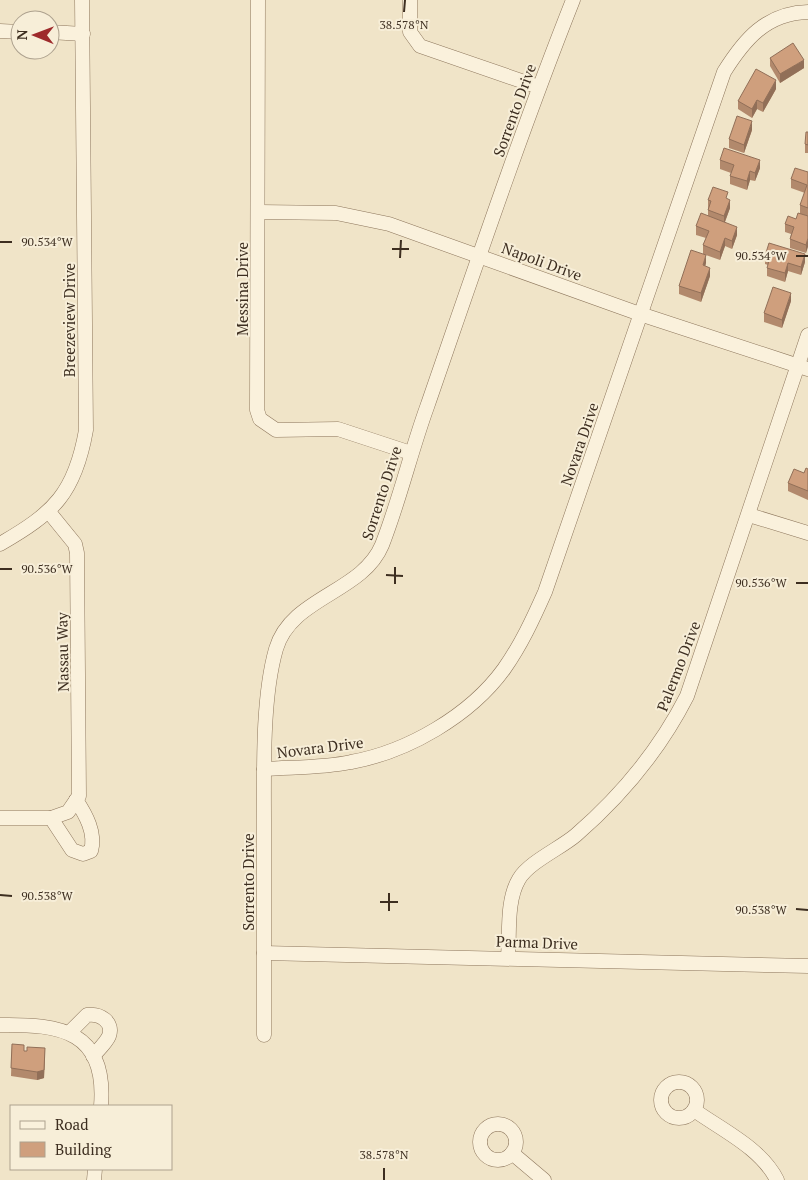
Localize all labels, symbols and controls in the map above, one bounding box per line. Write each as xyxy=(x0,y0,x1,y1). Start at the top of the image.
north arrow xyxy=(10,10,60,60)
text: 38.578°N xyxy=(379,17,429,32)
text: N xyxy=(12,29,31,40)
street label: Sorrento Drive xyxy=(488,61,540,159)
text: 90.534°W xyxy=(21,234,74,249)
street label: Napoli Drive xyxy=(499,237,585,285)
street label: Messina Drive xyxy=(232,242,252,336)
text: 90.534°W xyxy=(735,248,788,263)
street label: Breezeview Drive xyxy=(59,263,79,377)
street label: Novara Drive xyxy=(555,400,603,488)
street label: Sorrento Drive xyxy=(356,444,406,542)
text: 90.536°W xyxy=(21,561,74,576)
text: 90.536°W xyxy=(735,575,788,590)
street label: Nassau Way xyxy=(51,612,73,692)
street label: Palermo Drive xyxy=(652,618,704,714)
street label: Novara Drive xyxy=(276,732,364,762)
street label: Sorrento Drive xyxy=(238,833,258,931)
text: 90.538°W xyxy=(21,888,74,903)
text: 90.538°W xyxy=(735,902,788,917)
street label: Parma Drive xyxy=(496,931,578,953)
legend xyxy=(10,1105,172,1170)
text: Road xyxy=(55,1114,88,1134)
text: Building xyxy=(55,1139,113,1159)
text: 38.578°N xyxy=(359,1147,409,1162)

